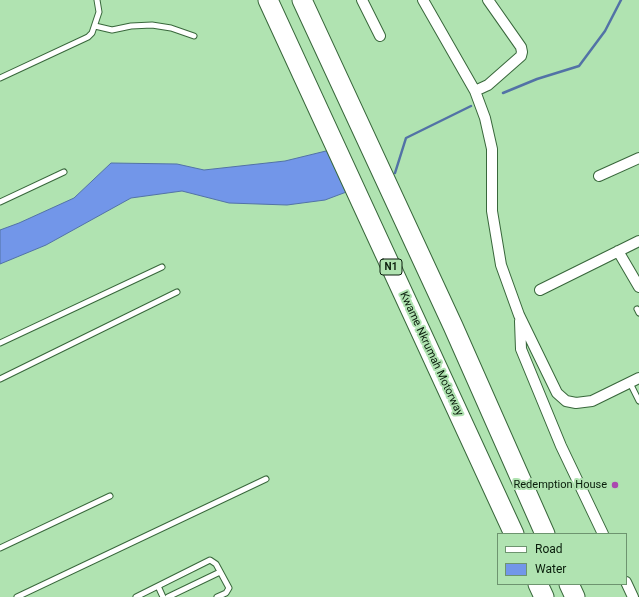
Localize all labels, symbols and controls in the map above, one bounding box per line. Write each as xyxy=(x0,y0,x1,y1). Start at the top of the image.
road number: N1 xyxy=(380,259,402,275)
street label: Kwame Nkrumah Motorway xyxy=(396,290,466,418)
place label: Redemption House xyxy=(513,478,607,492)
marker: Redemption House xyxy=(610,480,620,490)
legend xyxy=(497,533,627,585)
text: Road xyxy=(535,542,563,556)
text: Water xyxy=(535,562,566,576)

